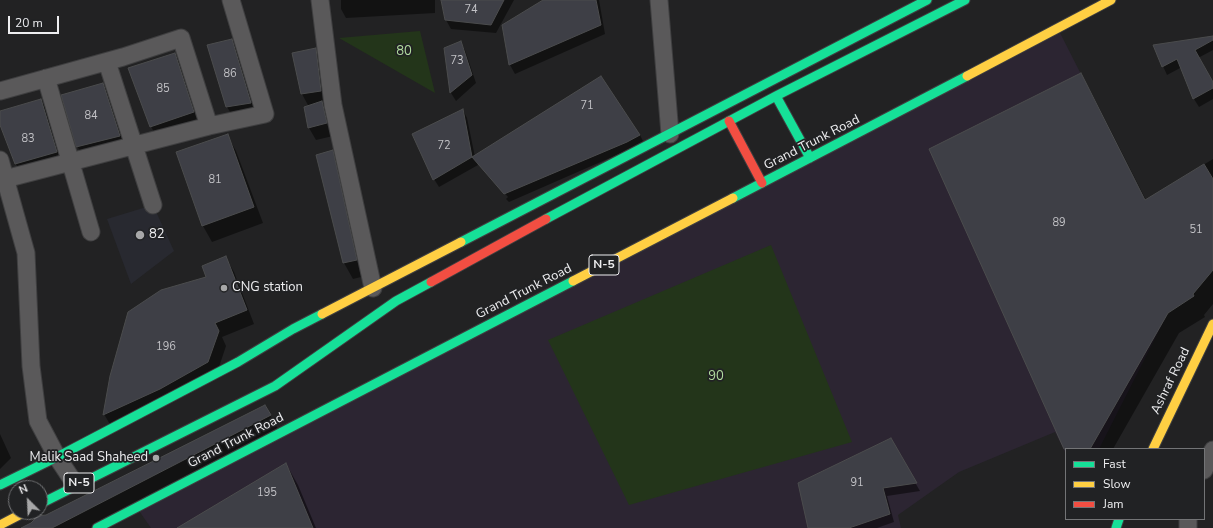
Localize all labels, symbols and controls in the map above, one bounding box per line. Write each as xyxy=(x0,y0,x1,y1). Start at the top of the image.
house number: 74 xyxy=(464,3,478,17)
scale bar xyxy=(10,8,61,34)
text: 20 m xyxy=(15,15,43,31)
park label: 80 xyxy=(396,44,412,60)
house number: 73 xyxy=(450,54,464,68)
house number: 86 xyxy=(223,67,237,81)
house number: 85 xyxy=(156,82,170,96)
house number: 71 xyxy=(580,99,594,113)
house number: 84 xyxy=(84,109,98,123)
street label: Grand Trunk Road xyxy=(761,112,863,174)
house number: 83 xyxy=(21,132,35,146)
house number: 72 xyxy=(437,139,451,153)
house number: 81 xyxy=(208,173,222,187)
house number: 89 xyxy=(1052,216,1066,230)
house number: 51 xyxy=(1189,223,1203,237)
place label: 82 xyxy=(149,227,165,243)
marker: 82 xyxy=(134,229,146,241)
road number: N-5 xyxy=(589,255,619,275)
street label: Grand Trunk Road xyxy=(473,261,575,323)
place label: CNG station xyxy=(232,280,303,296)
marker: CNG station xyxy=(219,283,229,293)
house number: 196 xyxy=(156,340,176,354)
street label: Ashraf Road xyxy=(1148,345,1194,417)
park label: 90 xyxy=(708,369,724,385)
street label: Grand Trunk Road xyxy=(185,410,287,472)
legend xyxy=(1065,448,1205,520)
place label: Malik Saad Shaheed xyxy=(30,450,148,466)
marker: Malik Saad Shaheed xyxy=(151,453,161,463)
text: Fast xyxy=(1103,456,1126,472)
road number: N-5 xyxy=(64,473,94,493)
house number: 91 xyxy=(850,476,864,490)
text: Slow xyxy=(1103,476,1131,492)
north arrow xyxy=(8,480,48,520)
text: N xyxy=(17,481,30,498)
house number: 195 xyxy=(257,486,277,500)
text: Jam xyxy=(1103,496,1124,512)

